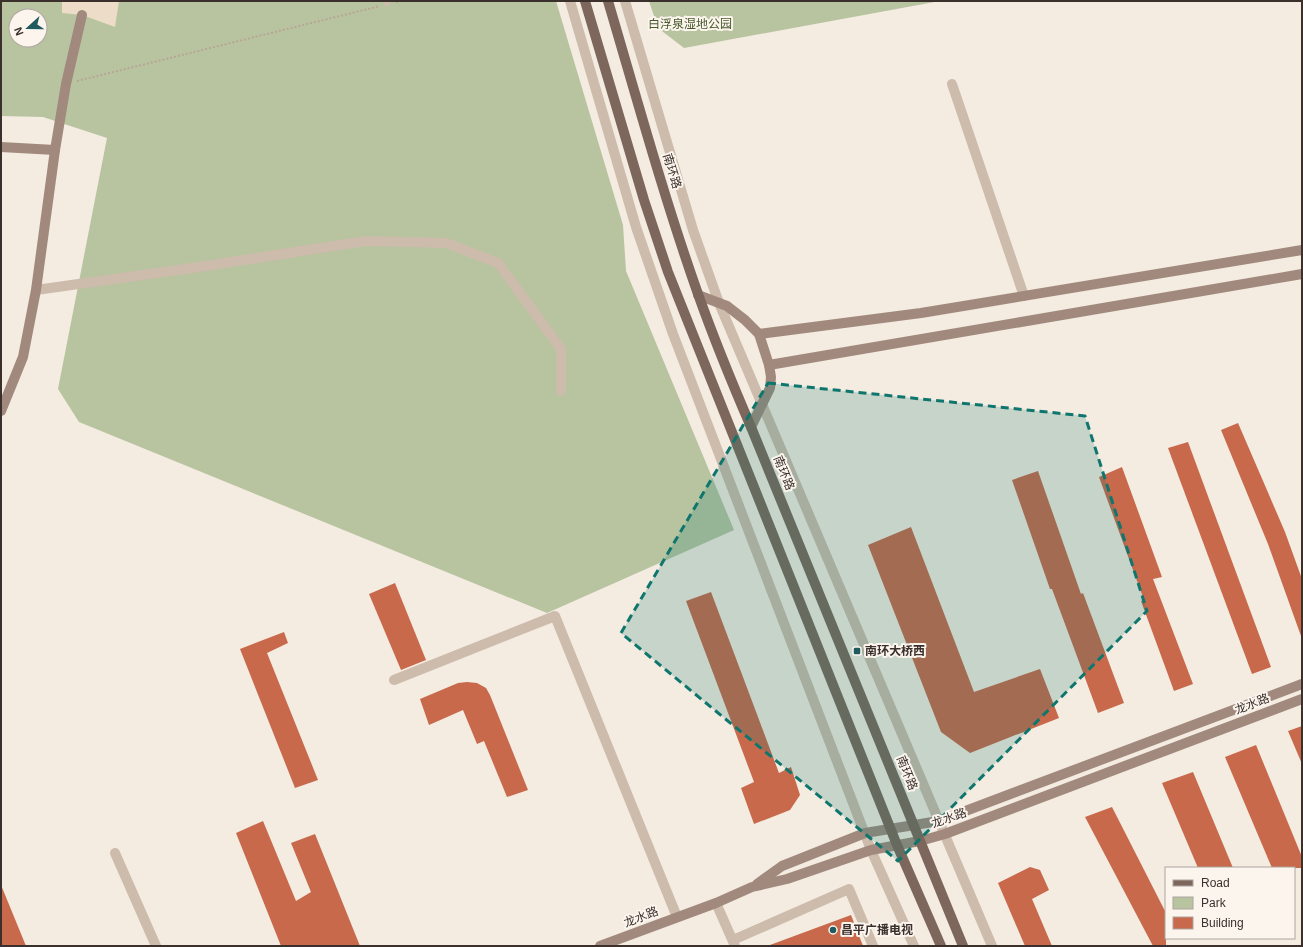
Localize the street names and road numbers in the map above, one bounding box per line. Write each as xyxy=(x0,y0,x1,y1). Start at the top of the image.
street label: 南环路 xyxy=(660,152,684,190)
street label: 南环路 xyxy=(771,454,797,492)
street label: 龙水路 xyxy=(1233,691,1271,717)
street label: 南环路 xyxy=(894,754,920,792)
street label: 龙水路 xyxy=(930,806,968,830)
street label: 龙水路 xyxy=(622,904,660,930)

